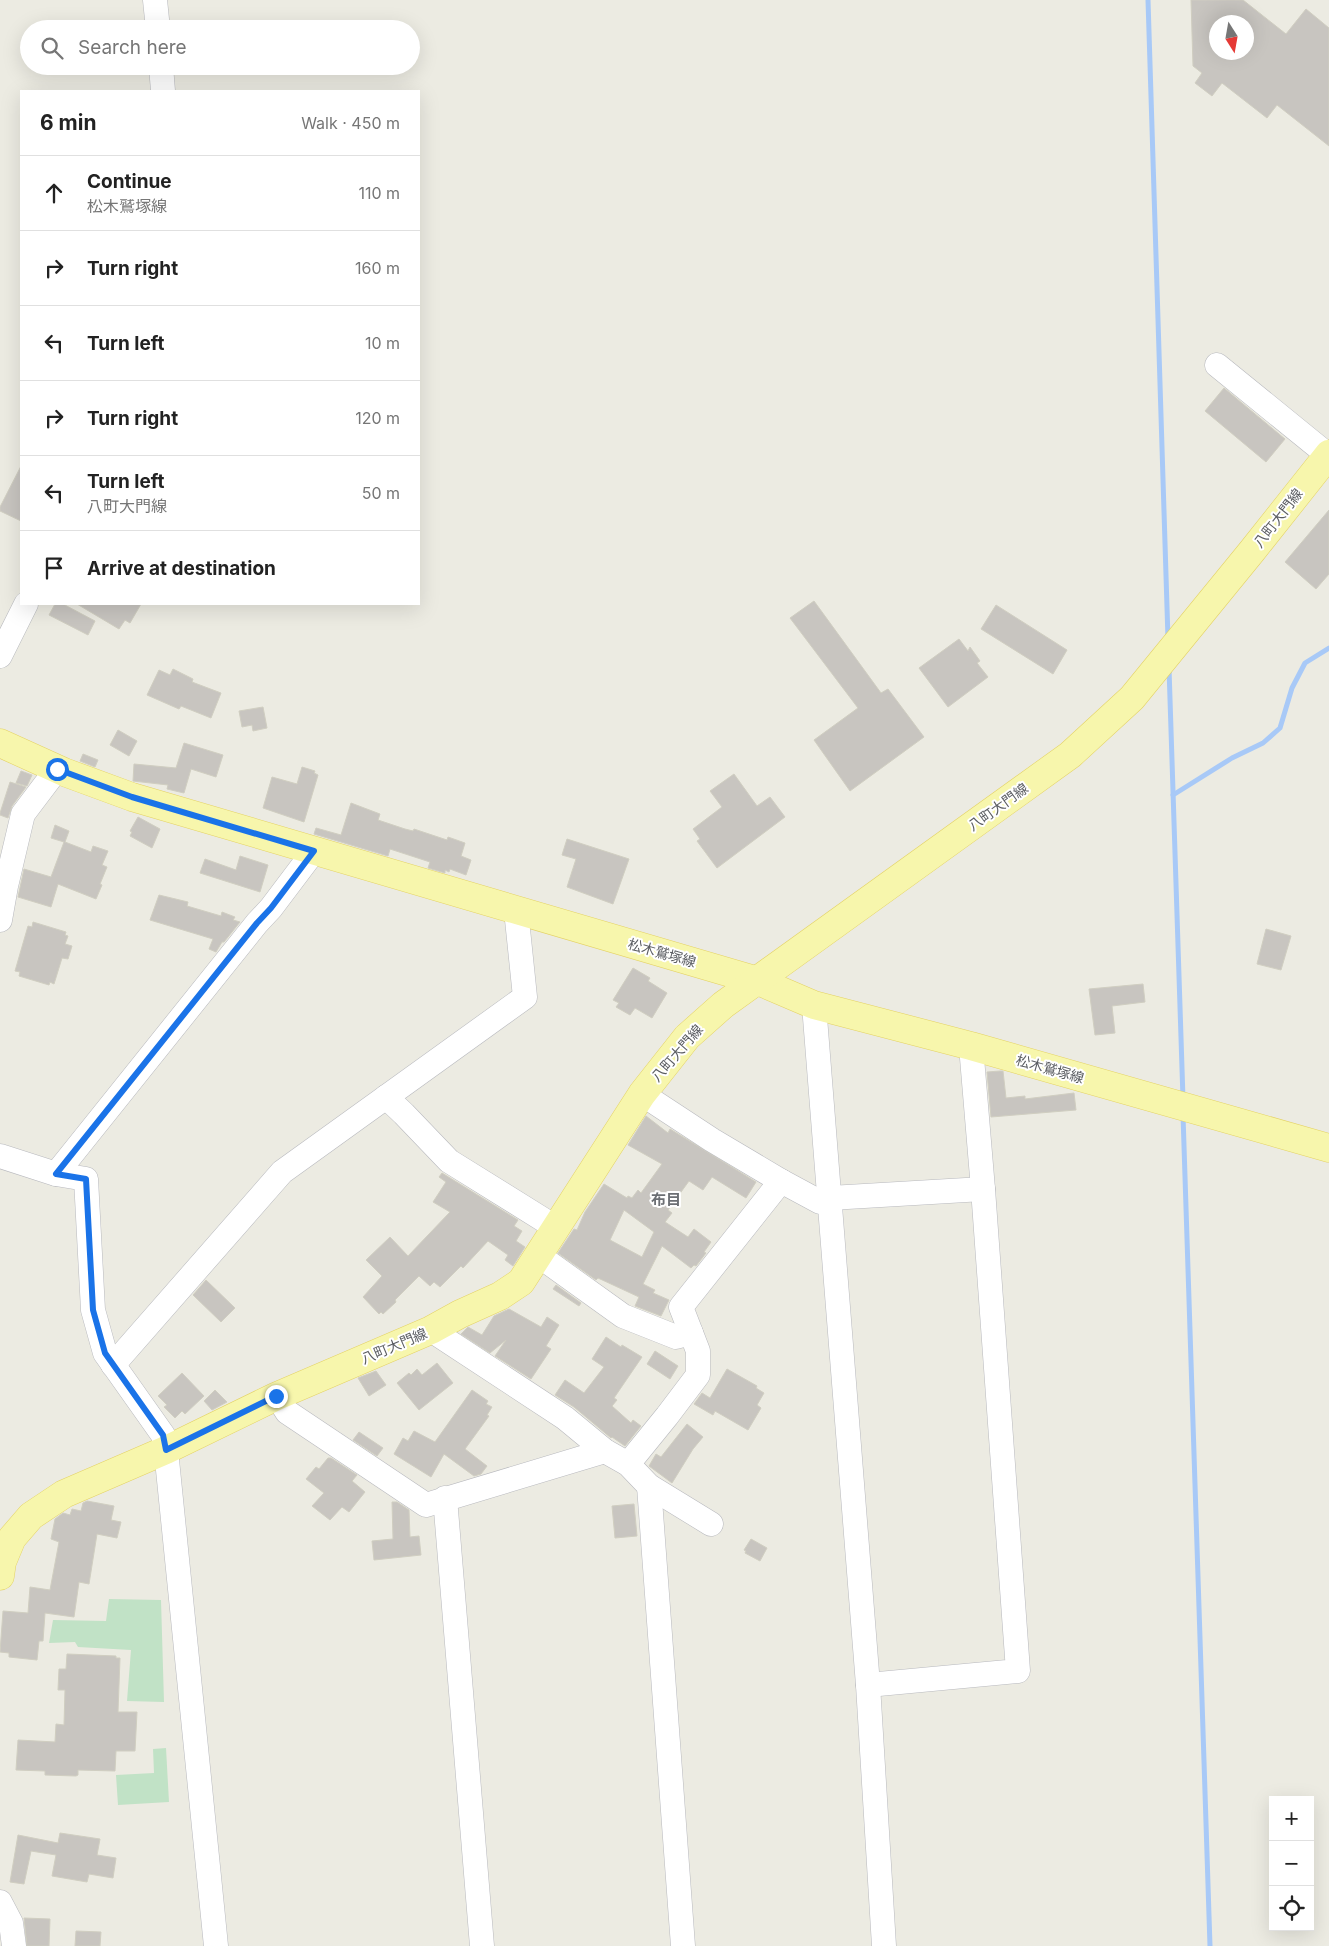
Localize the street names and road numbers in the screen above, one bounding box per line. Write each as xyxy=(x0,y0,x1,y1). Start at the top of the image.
street label: 八町大門線 xyxy=(1249,485,1306,551)
street label: 八町大門線 xyxy=(964,779,1031,834)
street label: 松木鷲塚線 xyxy=(626,935,698,970)
street label: 八町大門線 xyxy=(647,1021,706,1085)
street label: 松木鷲塚線 xyxy=(1014,1051,1086,1086)
street label: 八町大門線 xyxy=(358,1324,429,1367)

